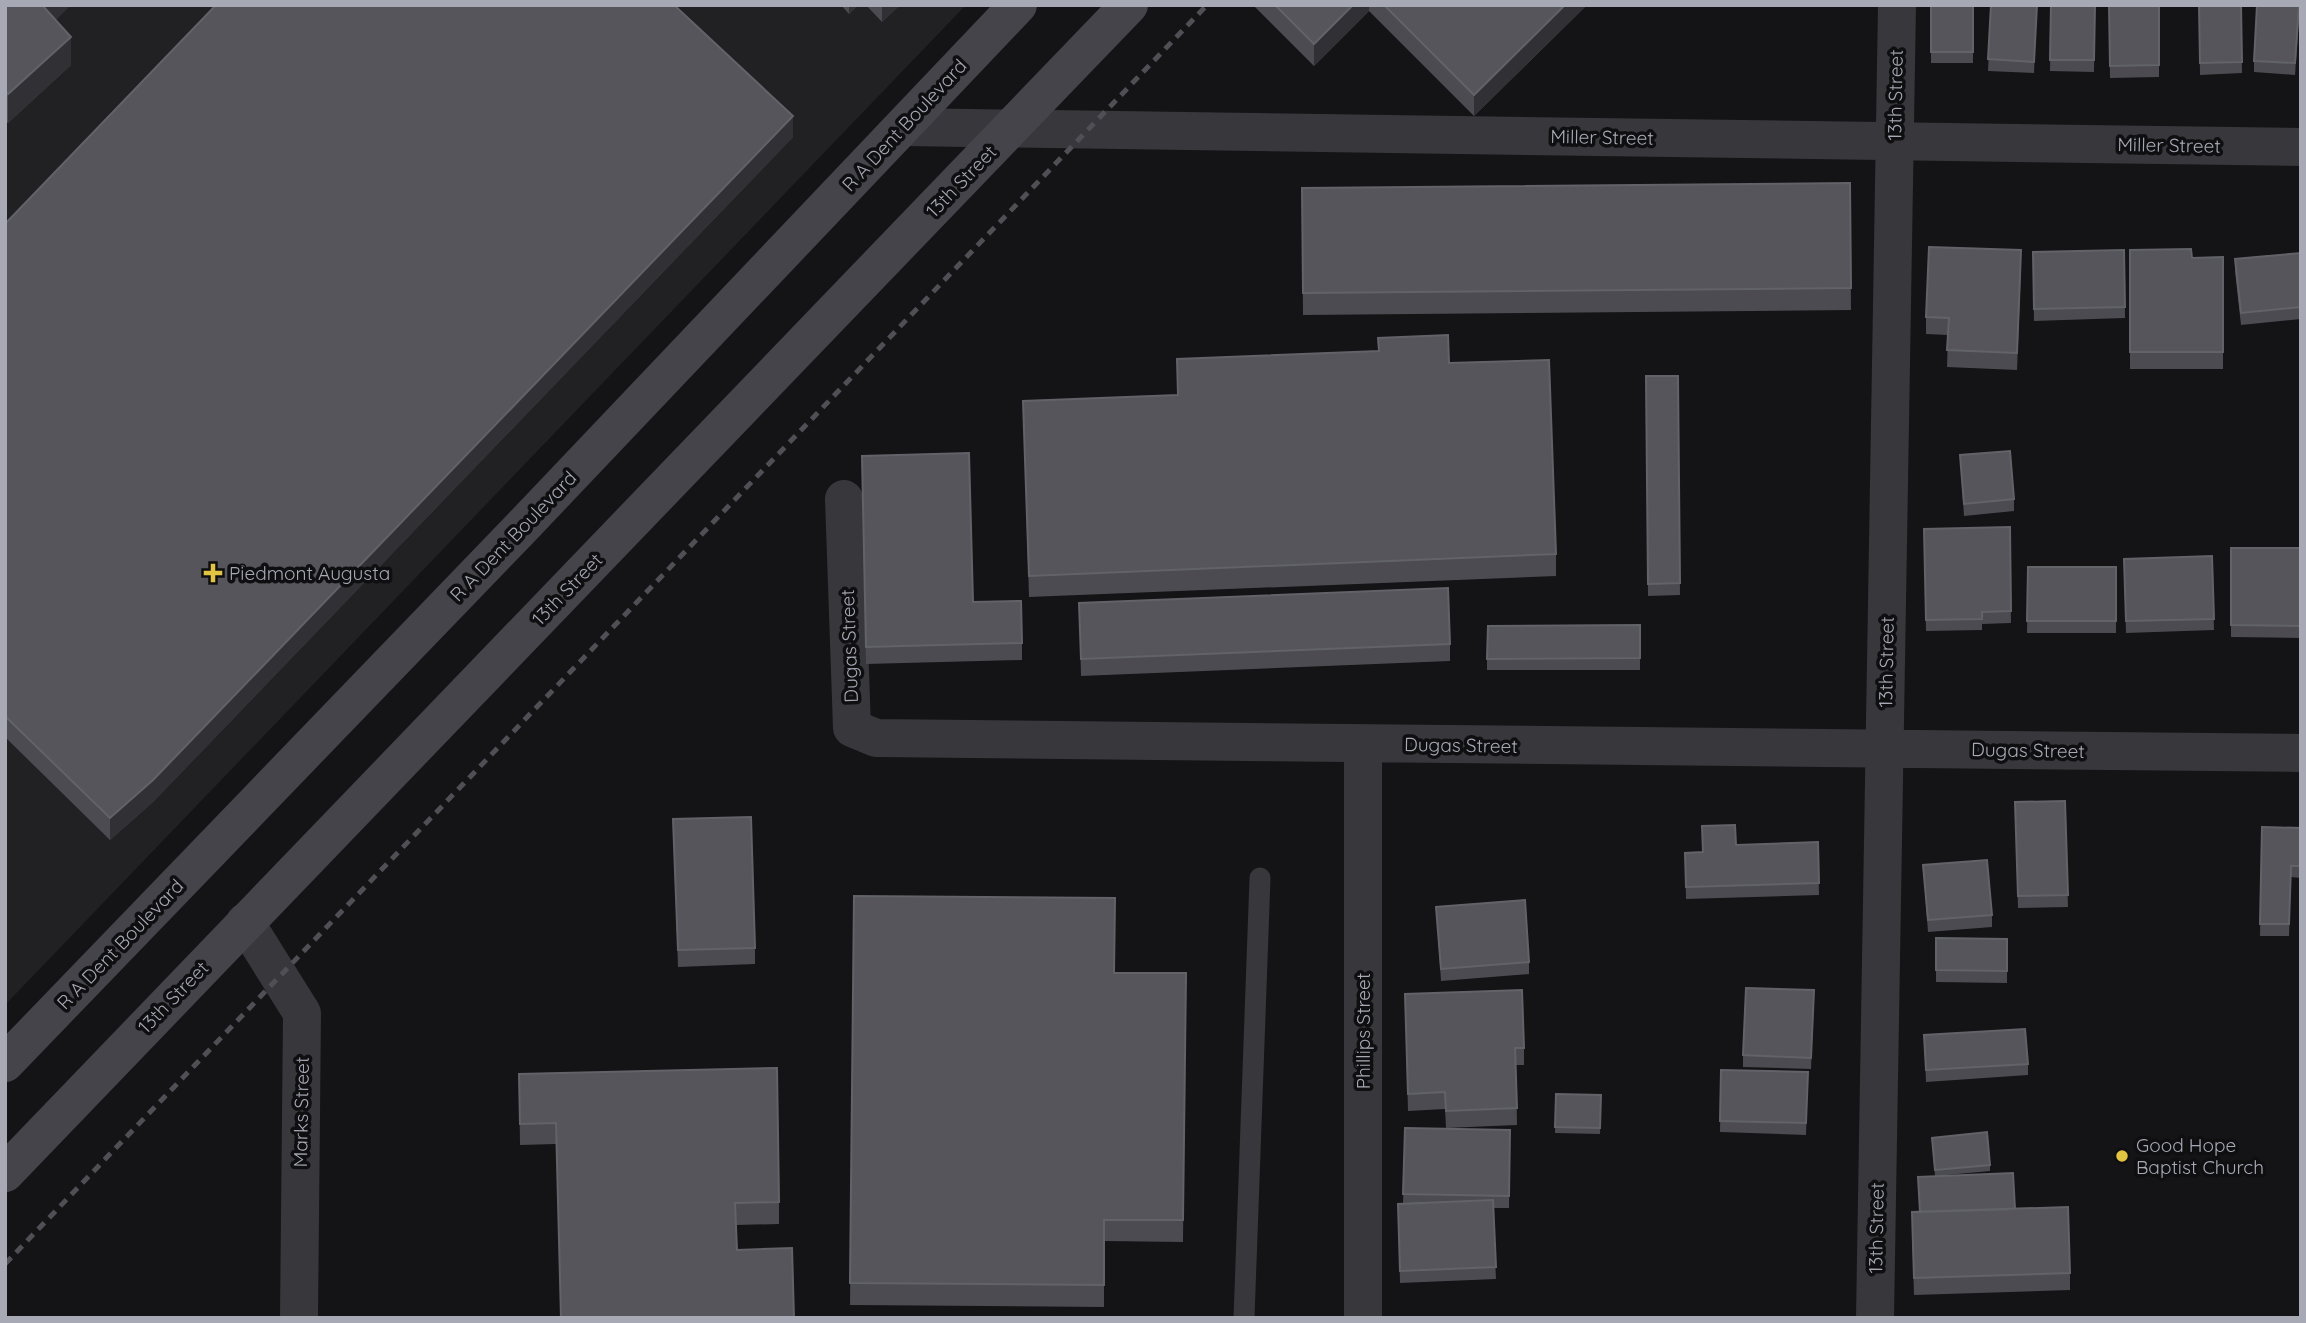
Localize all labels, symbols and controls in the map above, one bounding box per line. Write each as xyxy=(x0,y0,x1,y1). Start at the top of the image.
street label: 13th Street xyxy=(1882,49,1908,141)
street label: R A Dent Boulevard xyxy=(837,54,971,196)
street label: Miller Street xyxy=(1550,124,1654,150)
street label: Miller Street xyxy=(2117,132,2221,158)
street label: 13th Street xyxy=(921,140,1001,222)
street label: R A Dent Boulevard xyxy=(445,466,581,606)
street label: 13th Street xyxy=(527,548,607,630)
place label: Piedmont Augusta xyxy=(229,561,390,585)
marker: Piedmont Augusta xyxy=(203,563,223,583)
street label: Dugas Street xyxy=(835,589,863,703)
street label: 13th Street xyxy=(1873,616,1899,708)
street label: Dugas Street xyxy=(1404,732,1518,758)
street label: Dugas Street xyxy=(1971,737,2085,763)
street label: R A Dent Boulevard xyxy=(52,874,188,1014)
street label: 13th Street xyxy=(133,956,213,1038)
street label: Phillips Street xyxy=(1351,973,1375,1089)
street label: Marks Street xyxy=(288,1056,314,1168)
place label: Good Hope Baptist Church xyxy=(2136,1133,2264,1179)
marker: Good Hope Baptist Church xyxy=(2114,1148,2130,1164)
street label: 13th Street xyxy=(1863,1182,1889,1274)

